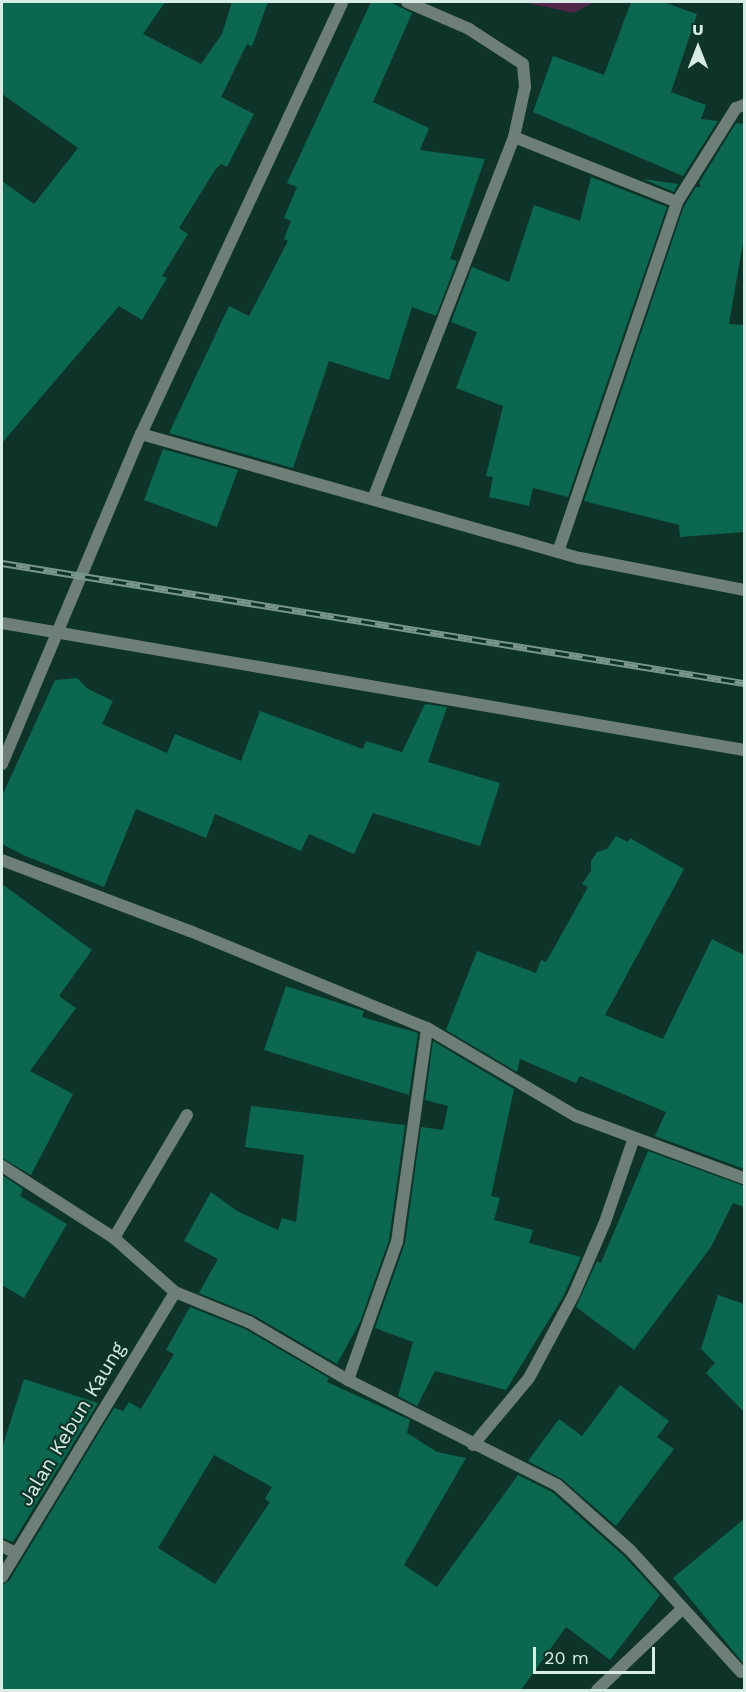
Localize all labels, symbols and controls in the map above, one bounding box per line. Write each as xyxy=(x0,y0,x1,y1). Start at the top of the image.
north arrow xyxy=(668,18,728,78)
text: U xyxy=(692,20,704,39)
street label: Jalan Kebun Kaung xyxy=(14,1338,130,1510)
scale bar xyxy=(536,1635,658,1673)
text: 20 m xyxy=(544,1647,589,1668)

